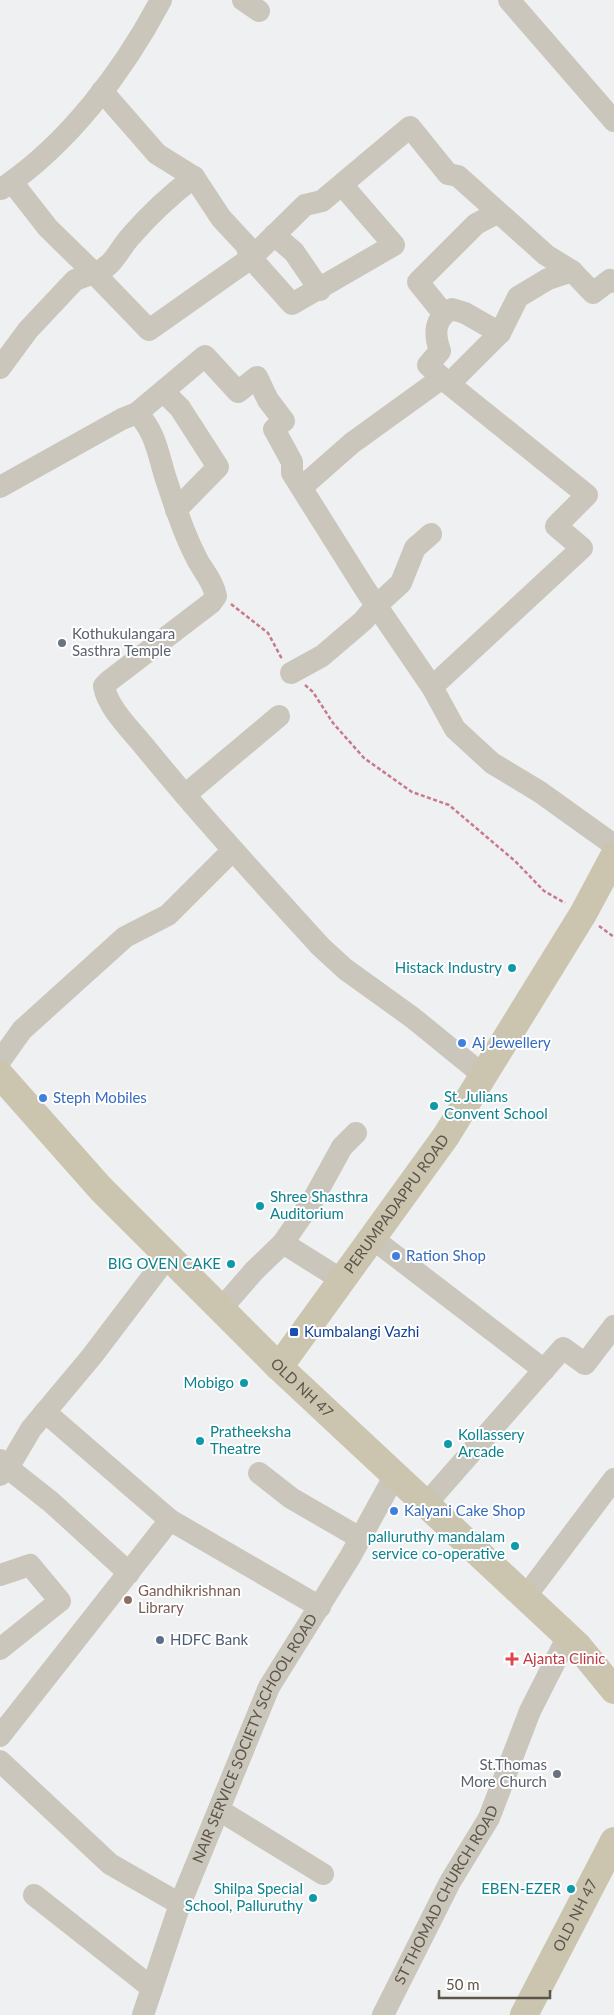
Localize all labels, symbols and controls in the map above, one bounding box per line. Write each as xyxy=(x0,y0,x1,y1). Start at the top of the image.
place label: Kothukulangara Sasthra Temple xyxy=(72,624,175,659)
marker: Kothukulangara Sasthra Temple xyxy=(56,637,68,649)
place label: Histack Industry xyxy=(395,958,502,976)
marker: Histack Industry xyxy=(506,962,518,974)
place label: Aj Jewellery xyxy=(472,1033,551,1051)
marker: Aj Jewellery xyxy=(456,1037,468,1049)
place label: St. Julians Convent School xyxy=(444,1087,548,1122)
place label: Steph Mobiles xyxy=(53,1088,147,1106)
marker: Steph Mobiles xyxy=(37,1092,49,1104)
marker: St. Julians Convent School xyxy=(428,1100,440,1112)
street label: PERUMPADAPPU ROAD xyxy=(340,1130,452,1277)
place label: Shree Shasthra Auditorium xyxy=(270,1187,368,1222)
marker: Shree Shasthra Auditorium xyxy=(254,1200,266,1212)
place label: Ration Shop xyxy=(406,1246,486,1264)
marker: Ration Shop xyxy=(390,1250,402,1262)
place label: BIG OVEN CAKE xyxy=(108,1254,221,1272)
marker: BIG OVEN CAKE xyxy=(225,1258,237,1270)
place label: Kumbalangi Vazhi xyxy=(304,1322,419,1340)
marker: Kumbalangi Vazhi xyxy=(288,1326,300,1338)
street label: OLD NH 47 xyxy=(267,1354,338,1421)
place label: Mobigo xyxy=(184,1373,234,1391)
marker: Mobigo xyxy=(238,1377,250,1389)
place label: Pratheeksha Theatre xyxy=(210,1422,291,1457)
place label: Kollassery Arcade xyxy=(458,1425,525,1460)
marker: Pratheeksha Theatre xyxy=(194,1435,206,1447)
marker: Kollassery Arcade xyxy=(442,1438,454,1450)
place label: Kalyani Cake Shop xyxy=(404,1501,525,1519)
marker: Kalyani Cake Shop xyxy=(388,1505,400,1517)
place label: palluruthy mandalam service co-operative xyxy=(368,1527,505,1562)
marker: palluruthy mandalam service co-operative xyxy=(509,1540,521,1552)
place label: Gandhikrishnan Library xyxy=(138,1581,241,1616)
marker: Gandhikrishnan Library xyxy=(122,1594,134,1606)
street label: NAIR SERVICE SOCIETY SCHOOL ROAD xyxy=(188,1610,320,1865)
place label: HDFC Bank xyxy=(170,1630,249,1648)
marker: HDFC Bank xyxy=(154,1634,166,1646)
place label: Ajanta Clinic xyxy=(523,1649,605,1667)
marker: Ajanta Clinic xyxy=(505,1652,519,1666)
place label: St.Thomas More Church xyxy=(460,1755,547,1790)
marker: St.Thomas More Church xyxy=(551,1768,563,1780)
street label: ST THOMAD CHURCH ROAD xyxy=(390,1802,501,1987)
street label: OLD NH 47 xyxy=(548,1876,601,1954)
place label: Shilpa Special School, Palluruthy xyxy=(185,1879,303,1914)
place label: EBEN-EZER xyxy=(481,1879,562,1897)
marker: EBEN-EZER xyxy=(565,1883,577,1895)
marker: Shilpa Special School, Palluruthy xyxy=(307,1892,319,1904)
scale bar xyxy=(439,1968,550,2000)
text: 50 m xyxy=(446,1975,480,1993)

